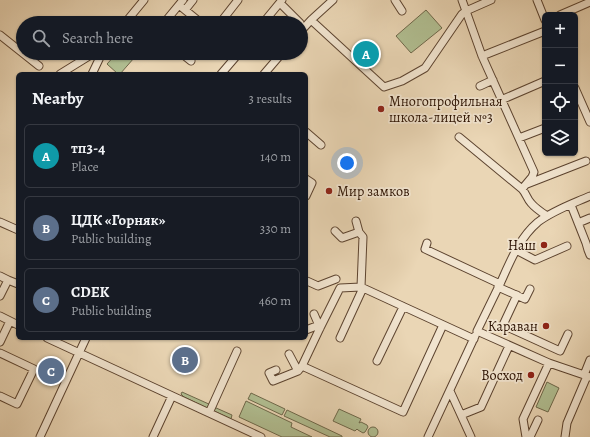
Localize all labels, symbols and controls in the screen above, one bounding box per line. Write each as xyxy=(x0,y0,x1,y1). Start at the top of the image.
map controls xyxy=(542,12,578,156)
button: + xyxy=(542,12,578,48)
search box xyxy=(16,16,308,60)
icon: search xyxy=(30,27,52,49)
text: Search here xyxy=(62,28,133,48)
pin: A xyxy=(353,39,379,69)
button: − xyxy=(542,48,578,84)
button: locate xyxy=(542,84,578,120)
text: Nearby xyxy=(32,87,83,110)
text: 3 results xyxy=(248,90,292,107)
place label: Многопрофильная школа-лицей №3 xyxy=(389,92,503,127)
marker: Многопрофильная школа-лицей №3 xyxy=(376,104,386,114)
button: layers xyxy=(542,120,578,156)
text: тп3-4 xyxy=(71,138,105,158)
text: A xyxy=(42,148,50,165)
text: 140 m xyxy=(260,148,291,165)
your location xyxy=(337,153,357,173)
text: Place xyxy=(71,158,99,175)
place label: Мир замков xyxy=(337,182,410,201)
marker: Мир замков xyxy=(324,186,334,196)
text: ЦДК «Горняк» xyxy=(71,210,165,230)
text: B xyxy=(42,220,50,237)
text: 330 m xyxy=(260,220,291,237)
text: Public building xyxy=(71,230,151,247)
place label: Наш xyxy=(508,236,536,255)
marker: Наш xyxy=(539,240,549,250)
text: CDEK xyxy=(71,282,109,302)
text: C xyxy=(42,292,50,309)
text: 460 m xyxy=(259,292,291,309)
text: Public building xyxy=(71,302,151,319)
place label: Караван xyxy=(488,317,538,336)
marker: Караван xyxy=(541,321,551,331)
pin: B xyxy=(172,345,198,375)
pin: C xyxy=(38,356,64,386)
place label: Восход xyxy=(481,366,523,385)
marker: Восход xyxy=(526,370,536,380)

